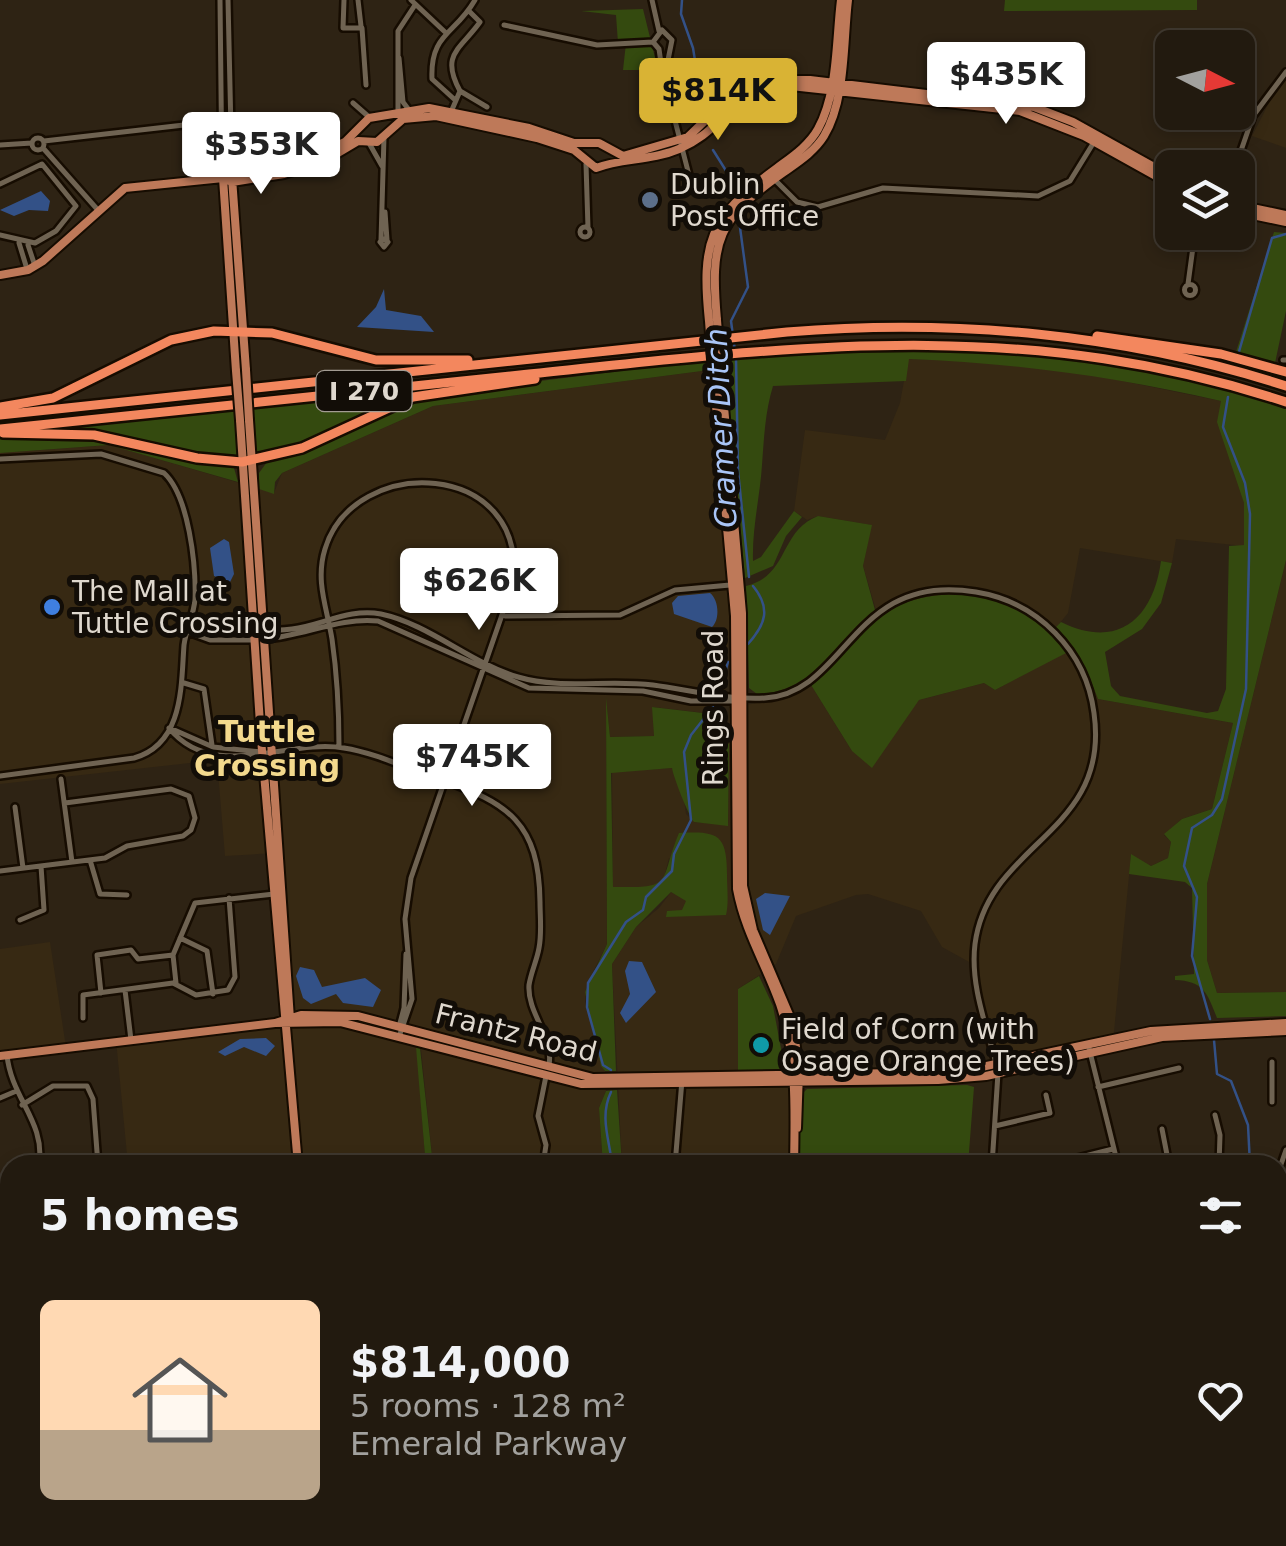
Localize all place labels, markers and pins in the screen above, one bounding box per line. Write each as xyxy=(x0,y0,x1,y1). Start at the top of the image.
pin: $435K xyxy=(936,42,1076,127)
pin: $814K xyxy=(648,58,788,143)
pin: $353K xyxy=(191,112,331,197)
place label: Dublin Post Office xyxy=(670,168,819,233)
marker: Dublin Post Office xyxy=(639,189,661,211)
pin: $626K xyxy=(409,548,549,633)
place label: The Mall at Tuttle Crossing xyxy=(71,575,279,640)
marker: The Mall at Tuttle Crossing xyxy=(41,596,63,618)
pin: $745K xyxy=(402,724,542,809)
place label: Field of Corn (with Osage Orange Trees) xyxy=(781,1013,1075,1078)
marker: Field of Corn (with Osage Orange Trees) xyxy=(750,1034,772,1056)

